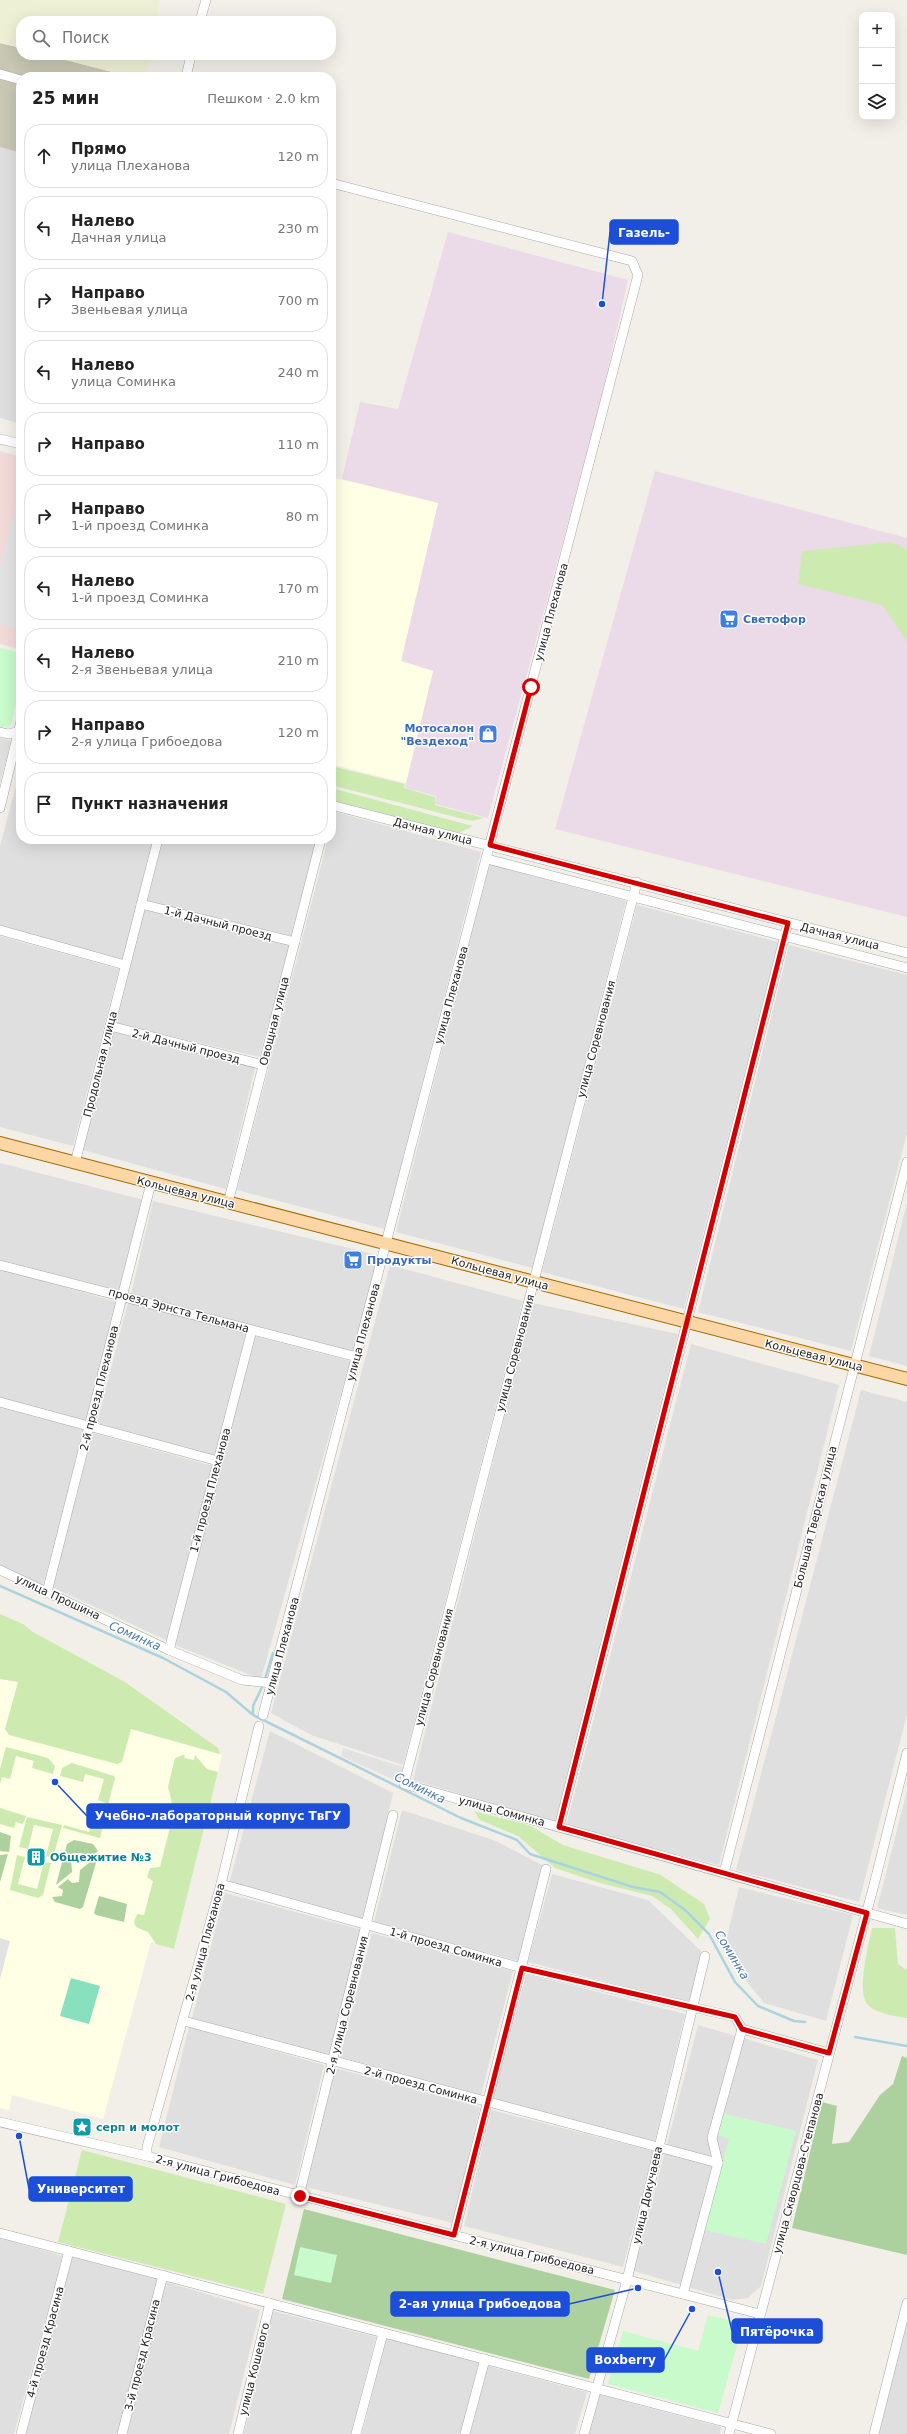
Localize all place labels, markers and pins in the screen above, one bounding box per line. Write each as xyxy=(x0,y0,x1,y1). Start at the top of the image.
callout: Газель- xyxy=(610,220,678,244)
supermarket icon: Светофор xyxy=(718,608,740,630)
place label: Светофор xyxy=(743,613,806,626)
place label: Мотосалон "Вездеход" xyxy=(400,722,474,748)
shop icon: Мотосалон "Вездеход" xyxy=(477,723,499,745)
supermarket icon: Продукты xyxy=(342,1249,364,1271)
place label: Продукты xyxy=(367,1254,432,1267)
callout: Учебно-лабораторный корпус ТвГУ xyxy=(87,1804,349,1828)
building icon: Общежитие №3 xyxy=(25,1846,47,1868)
place label: Общежитие №3 xyxy=(50,1851,152,1864)
place icon: серп и молот xyxy=(71,2116,93,2138)
place label: серп и молот xyxy=(96,2121,180,2134)
callout: Университет xyxy=(29,2177,132,2201)
callout: 2-ая улица Грибоедова xyxy=(391,2292,569,2316)
callout: Пятёрочка xyxy=(732,2319,822,2343)
callout: Boxberry xyxy=(587,2348,664,2372)

